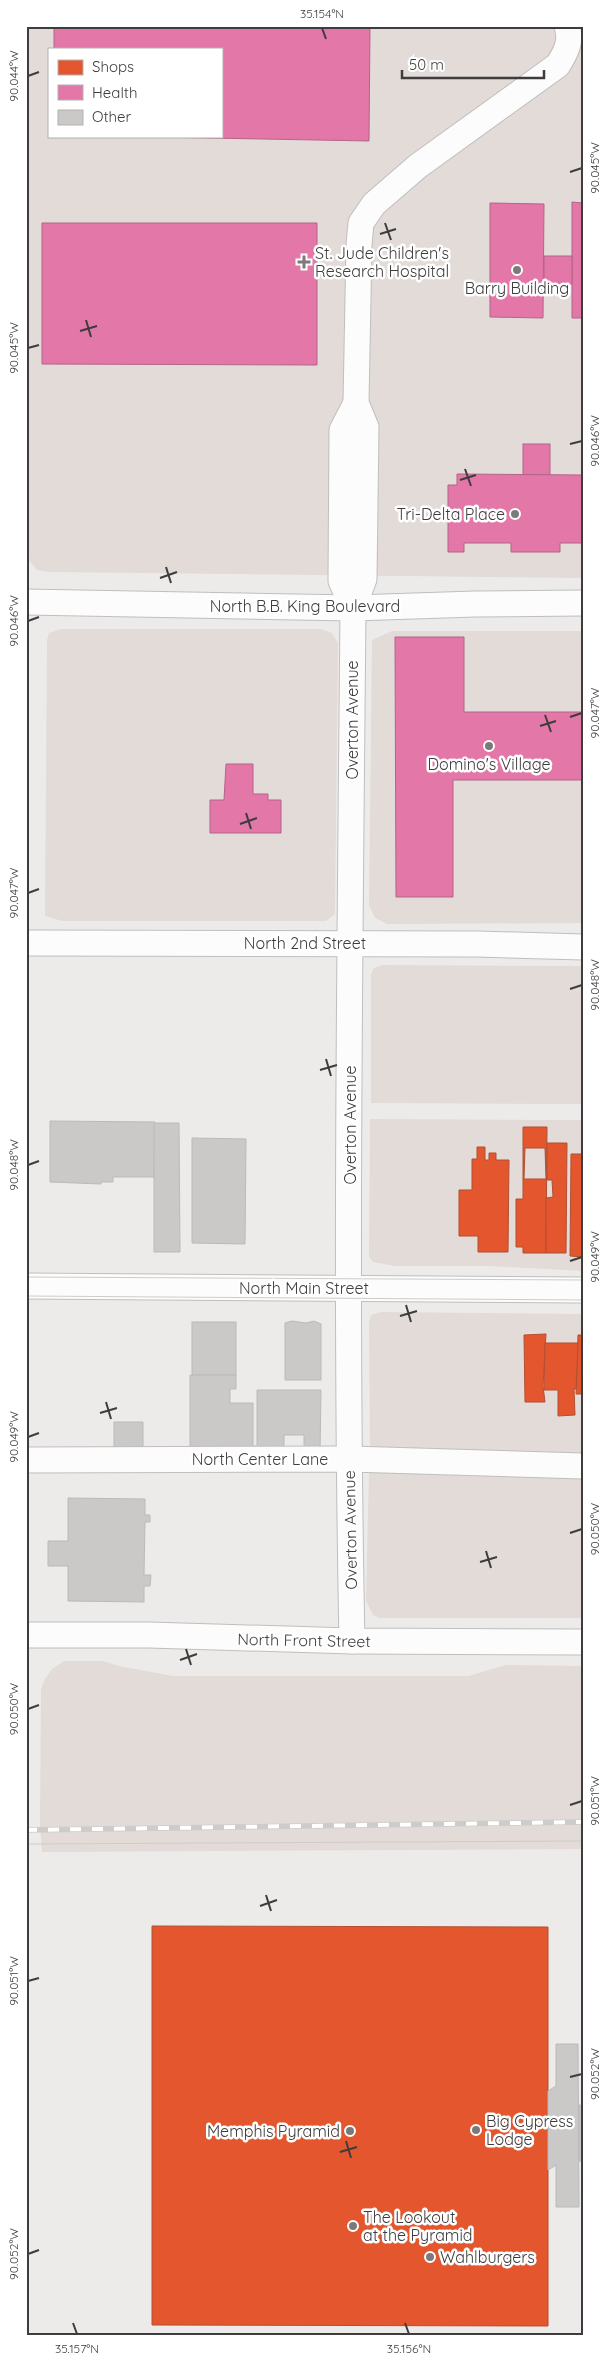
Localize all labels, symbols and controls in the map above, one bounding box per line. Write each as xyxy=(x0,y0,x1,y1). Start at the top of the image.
text: 35.154°N xyxy=(300,6,344,21)
legend xyxy=(48,48,222,138)
scale bar xyxy=(402,48,544,80)
text: 90.044°W xyxy=(6,50,21,102)
text: 50 m xyxy=(409,55,444,74)
text: Shops xyxy=(92,57,134,76)
text: Health xyxy=(92,83,137,102)
text: Other xyxy=(92,107,132,126)
text: 90.045°W xyxy=(587,142,602,194)
place label: St. Jude Children's Research Hospital xyxy=(315,243,449,281)
marker: St. Jude Children's Research Hospital xyxy=(297,255,311,269)
marker: Barry Building xyxy=(511,264,523,276)
place label: Barry Building xyxy=(465,278,569,298)
text: 90.045°W xyxy=(6,322,21,374)
text: 90.046°W xyxy=(587,415,602,467)
place label: Tri-Delta Place xyxy=(396,504,505,524)
marker: Tri-Delta Place xyxy=(509,508,521,520)
text: 90.046°W xyxy=(6,595,21,647)
street label: North B.B. King Boulevard xyxy=(210,596,400,616)
street label: Overton Avenue xyxy=(342,660,362,780)
text: 90.047°W xyxy=(587,687,602,738)
marker: Domino's Village xyxy=(483,740,495,752)
place label: Domino's Village xyxy=(427,754,551,774)
text: 90.047°W xyxy=(6,867,21,918)
street label: North 2nd Street xyxy=(244,933,366,953)
text: 90.048°W xyxy=(587,959,602,1011)
street label: Overton Avenue xyxy=(340,1065,360,1185)
text: 90.048°W xyxy=(6,1139,21,1191)
text: 90.049°W xyxy=(587,1231,602,1283)
street label: North Main Street xyxy=(239,1278,369,1298)
text: 90.049°W xyxy=(6,1411,21,1463)
street label: North Center Lane xyxy=(192,1449,328,1469)
street label: Overton Avenue xyxy=(339,1470,361,1590)
text: 90.050°W xyxy=(587,1502,602,1555)
street label: North Front Street xyxy=(237,1629,371,1651)
text: 90.050°W xyxy=(6,1682,21,1735)
text: 90.051°W xyxy=(587,1776,602,1826)
text: 90.051°W xyxy=(6,1956,21,2006)
text: 90.052°W xyxy=(587,2048,602,2100)
place label: Big Cypress Lodge xyxy=(486,2111,573,2149)
place label: Memphis Pyramid xyxy=(207,2121,340,2141)
marker: Big Cypress Lodge xyxy=(470,2124,482,2136)
marker: Memphis Pyramid xyxy=(344,2125,356,2137)
place label: The Lookout at the Pyramid xyxy=(363,2207,473,2245)
marker: The Lookout at the Pyramid xyxy=(347,2220,359,2232)
text: 90.052°W xyxy=(6,2228,21,2280)
place label: Wahlburgers xyxy=(440,2247,535,2267)
marker: Wahlburgers xyxy=(424,2251,436,2263)
text: 35.157°N xyxy=(55,2341,99,2356)
text: 35.156°N xyxy=(387,2341,431,2356)

